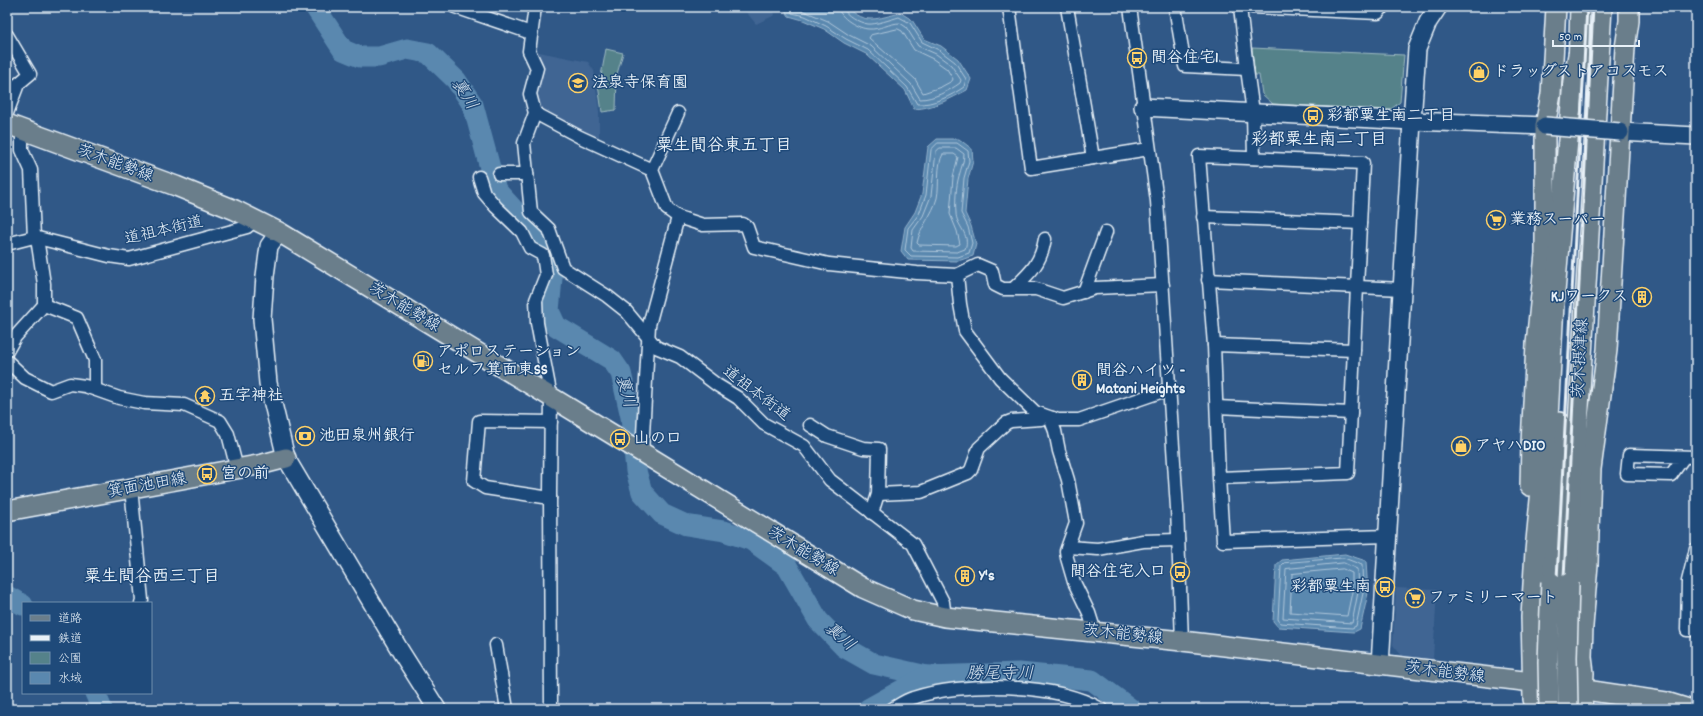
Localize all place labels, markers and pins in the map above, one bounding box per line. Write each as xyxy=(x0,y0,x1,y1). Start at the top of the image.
bus stop icon: 間谷住宅1 xyxy=(1126,47,1148,69)
place label: 間谷住宅1 xyxy=(1151,47,1219,70)
shop icon: ドラッグストアコスモス xyxy=(1468,61,1490,83)
place label: ドラッグストアコスモス xyxy=(1493,61,1669,84)
school or university icon: 法泉寺保育園 xyxy=(567,72,589,94)
place label: 法泉寺保育園 xyxy=(592,72,688,95)
bus stop icon: 彩都粟生南二丁目 xyxy=(1302,105,1324,127)
place label: 彩都粟生南二丁目 xyxy=(1327,105,1455,128)
supermarket icon: 業務スーパー xyxy=(1485,209,1507,231)
place label: 業務スーパー xyxy=(1510,209,1605,232)
place label: KJワークス xyxy=(1551,286,1628,309)
building icon: KJワークス xyxy=(1631,286,1653,308)
place label: アポロステーション セルフ箕面東SS xyxy=(437,341,581,382)
fuel station icon: アポロステーション セルフ箕面東SS xyxy=(412,350,434,372)
place label: 間谷ハイツ - Matani Heights xyxy=(1096,360,1186,401)
building icon: 間谷ハイツ - Matani Heights xyxy=(1071,369,1093,391)
temple icon: 五字神社 xyxy=(194,385,216,407)
place label: 五字神社 xyxy=(219,385,283,408)
bank icon: 池田泉州銀行 xyxy=(294,425,316,447)
place label: 池田泉州銀行 xyxy=(319,425,415,448)
bus stop icon: 山の口 xyxy=(609,428,631,450)
place label: 山の口 xyxy=(634,428,682,451)
shop icon: アヤハDIO xyxy=(1450,435,1472,457)
place label: アヤハDIO xyxy=(1475,435,1545,458)
bus stop icon: 宮の前 xyxy=(196,463,218,485)
place label: 宮の前 xyxy=(221,463,269,486)
place label: 間谷住宅入口 xyxy=(1070,561,1166,584)
bus stop icon: 間谷住宅入口 xyxy=(1169,561,1191,583)
building icon: Y's xyxy=(954,565,976,587)
place label: Y's xyxy=(978,565,995,588)
place label: 彩都粟生南 xyxy=(1291,576,1371,599)
bus stop icon: 彩都粟生南 xyxy=(1374,576,1396,598)
supermarket icon: ファミリーマート xyxy=(1404,587,1426,609)
place label: ファミリーマート xyxy=(1429,587,1558,610)

